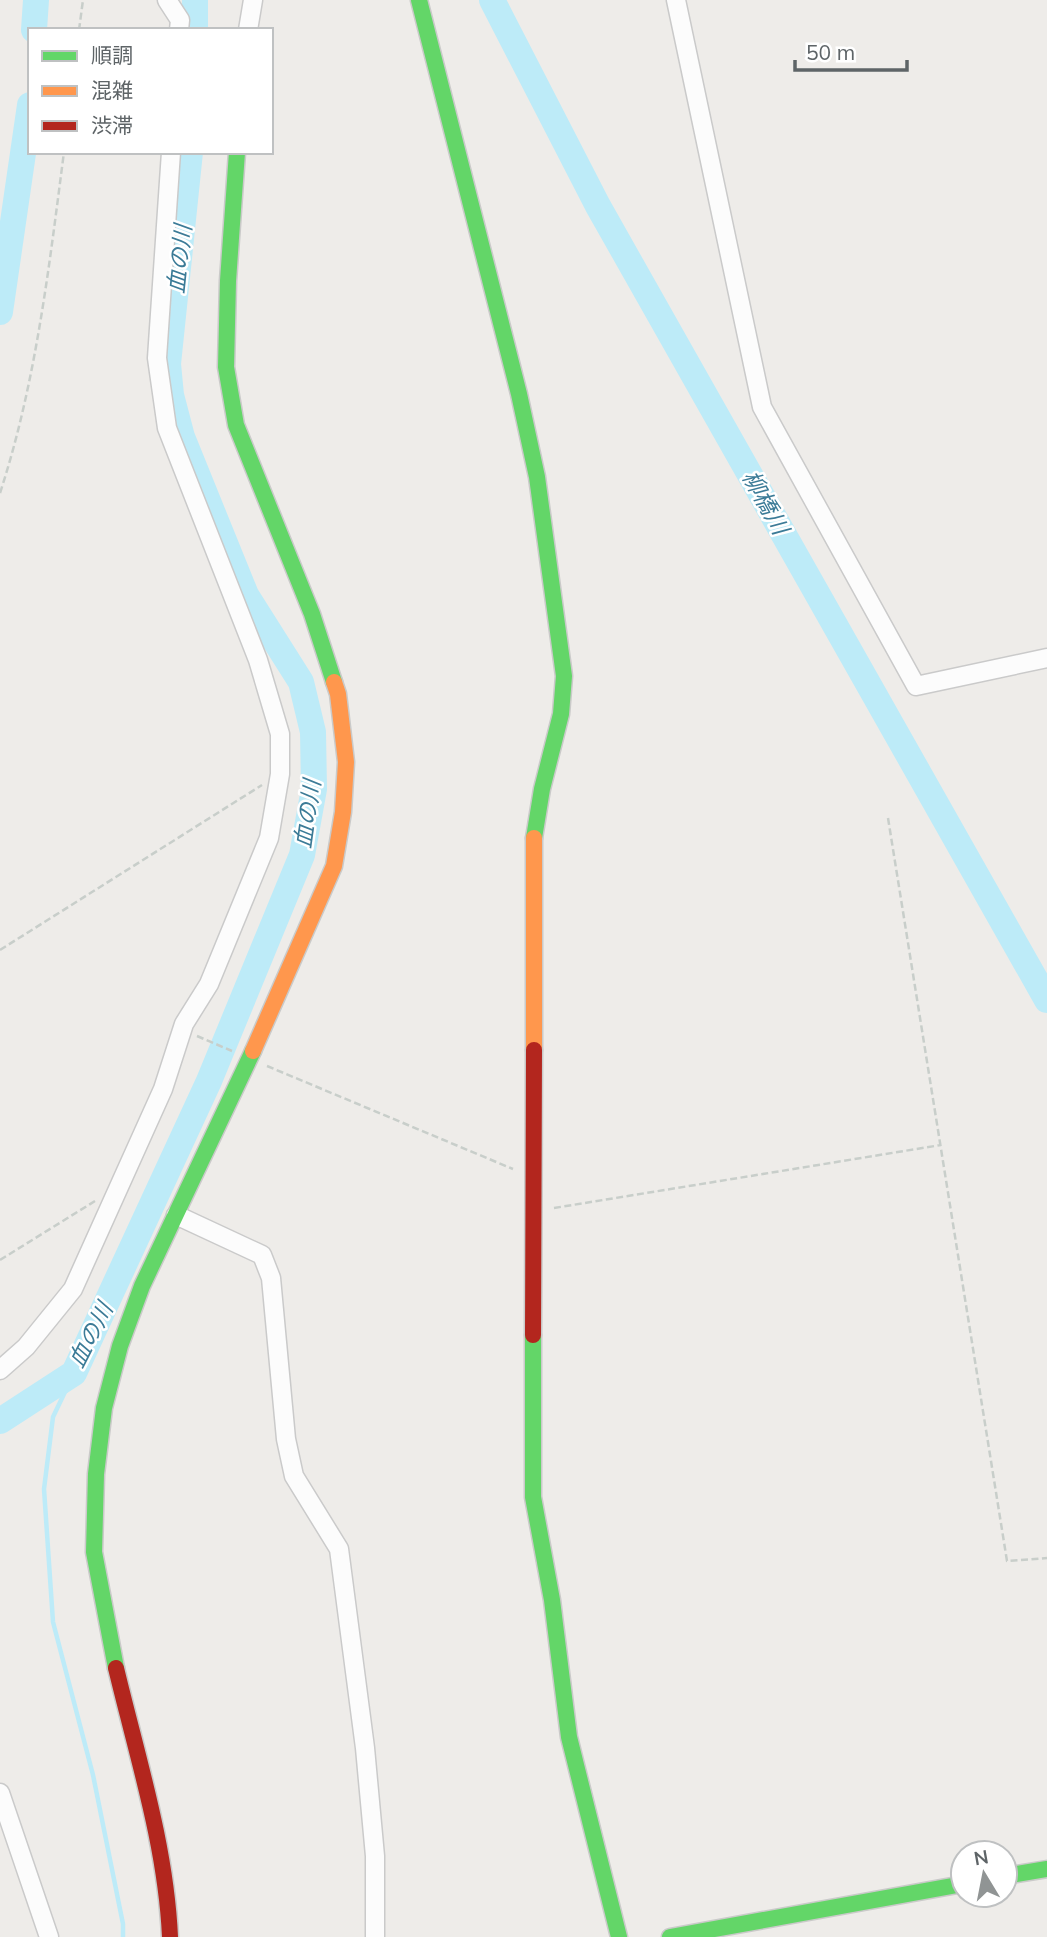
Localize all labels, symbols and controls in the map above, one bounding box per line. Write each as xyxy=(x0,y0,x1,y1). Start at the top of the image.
legend xyxy=(28,28,273,154)
scale bar xyxy=(795,28,907,72)
text: 50 m xyxy=(806,39,855,65)
text: 順調 xyxy=(91,42,133,68)
text: 混雑 xyxy=(91,77,133,103)
text: 渋滞 xyxy=(91,112,133,138)
water label: 血の川 xyxy=(161,220,197,295)
water label: 柳橋川 xyxy=(737,465,797,542)
water label: 血の川 xyxy=(288,775,327,850)
water label: 血の川 xyxy=(61,1295,120,1372)
north arrow xyxy=(949,1839,1019,1909)
text: N xyxy=(972,1844,990,1870)

